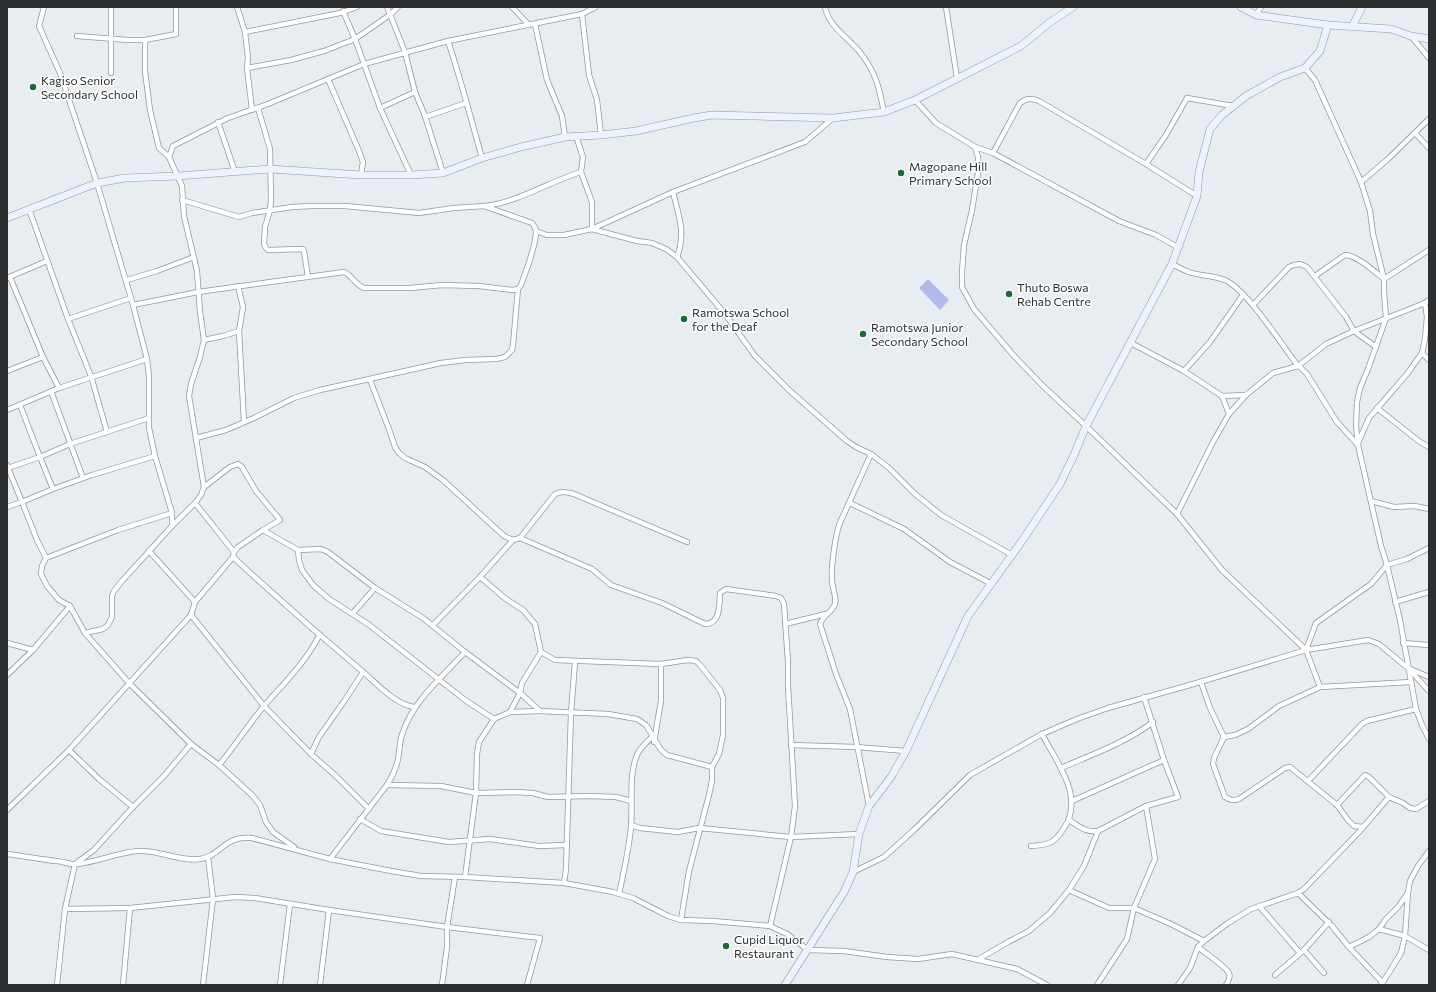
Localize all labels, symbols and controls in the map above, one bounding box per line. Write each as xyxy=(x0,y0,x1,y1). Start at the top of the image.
place label: Kagiso Senior Secondary School xyxy=(41,73,138,101)
marker: Kagiso Senior Secondary School xyxy=(28,82,38,92)
place label: Magopane Hill Primary School xyxy=(909,159,992,187)
marker: Magopane Hill Primary School xyxy=(896,168,906,178)
place label: Thuto Boswa Rehab Centre xyxy=(1017,280,1091,308)
marker: Thuto Boswa Rehab Centre xyxy=(1004,289,1014,299)
place label: Ramotswa School for the Deaf xyxy=(692,305,789,333)
marker: Ramotswa School for the Deaf xyxy=(679,314,689,324)
place label: Ramotswa Junior Secondary School xyxy=(871,320,968,348)
marker: Ramotswa Junior Secondary School xyxy=(858,329,868,339)
place label: Cupid Liquor Restaurant xyxy=(734,932,804,960)
marker: Cupid Liquor Restaurant xyxy=(721,941,731,951)

